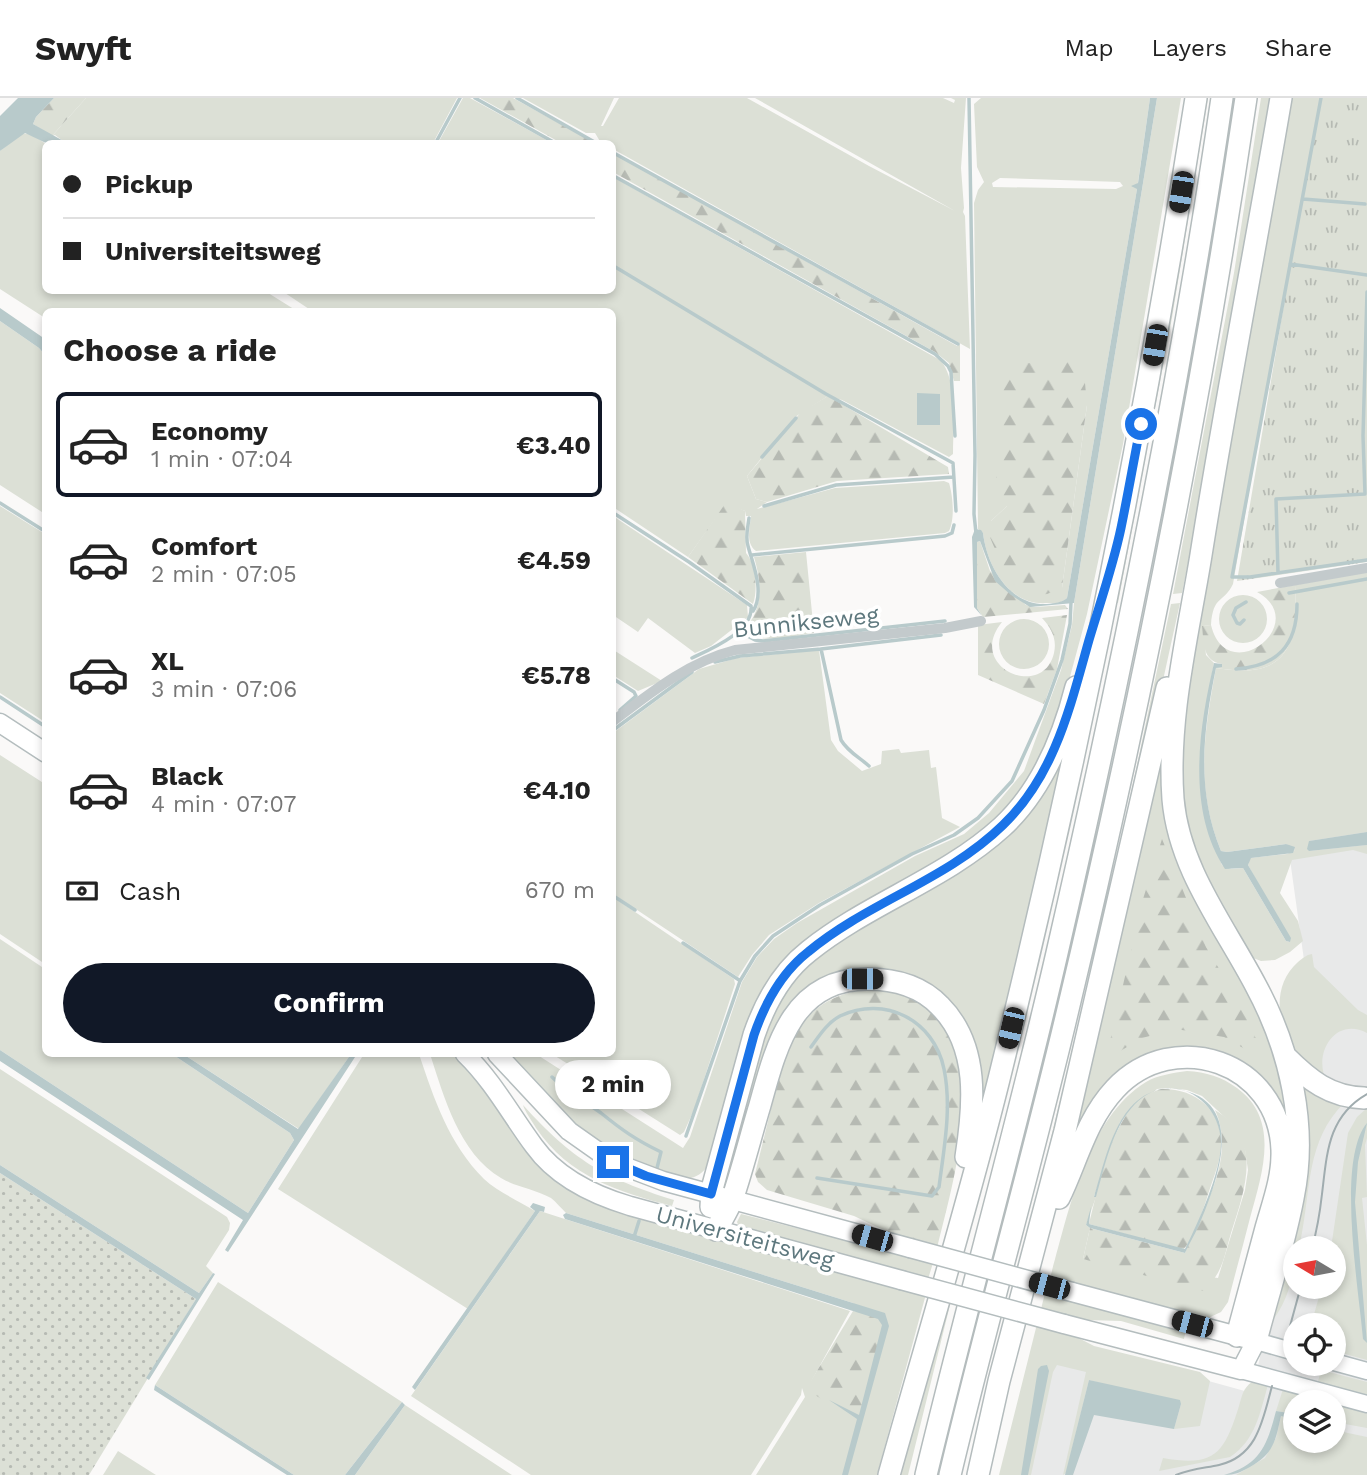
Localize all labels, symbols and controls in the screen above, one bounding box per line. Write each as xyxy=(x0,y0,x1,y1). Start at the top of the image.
text: Swyft xyxy=(35,29,132,68)
text: Map xyxy=(1065,34,1113,62)
text: Layers xyxy=(1151,34,1227,62)
text: Share xyxy=(1265,34,1332,62)
text: Pickup xyxy=(105,169,193,199)
car xyxy=(1168,170,1195,214)
text: Universiteitsweg xyxy=(105,236,320,266)
car xyxy=(1142,322,1169,368)
text: Choose a ride xyxy=(63,331,277,369)
route start xyxy=(1125,408,1157,440)
icon: car xyxy=(67,413,130,476)
text: Economy xyxy=(151,416,268,446)
text: €3.40 xyxy=(516,430,591,460)
text: 1 min · 07:04 xyxy=(151,446,293,473)
icon: car xyxy=(67,528,130,591)
text: Comfort xyxy=(151,531,257,561)
text: €4.59 xyxy=(517,545,591,575)
text: 2 min · 07:05 xyxy=(151,561,297,588)
street label: Bunnikseweg xyxy=(732,601,881,644)
icon: car xyxy=(67,643,130,706)
text: XL xyxy=(151,646,184,676)
text: €5.78 xyxy=(521,660,591,690)
text: 3 min · 07:06 xyxy=(151,676,297,703)
icon: car xyxy=(67,758,130,821)
text: Black xyxy=(151,761,223,791)
text: €4.10 xyxy=(523,775,591,805)
text: 4 min · 07:07 xyxy=(151,791,296,818)
icon: cash xyxy=(63,872,101,910)
text: Cash xyxy=(119,876,181,906)
text: 670 m xyxy=(525,877,595,904)
button: Confirm xyxy=(63,963,595,1043)
car xyxy=(842,969,884,990)
car xyxy=(997,1005,1026,1051)
callout: 2 min xyxy=(555,1060,671,1110)
text: 2 min xyxy=(582,1071,644,1098)
route end xyxy=(597,1146,629,1178)
street label: Universiteitsweg xyxy=(653,1201,838,1274)
car xyxy=(849,1222,896,1254)
north arrow xyxy=(1283,1236,1346,1298)
map controls xyxy=(1283,1236,1346,1453)
car xyxy=(1026,1270,1073,1302)
car xyxy=(1169,1308,1216,1340)
button: locate xyxy=(1283,1313,1346,1376)
button: layers xyxy=(1283,1390,1346,1453)

